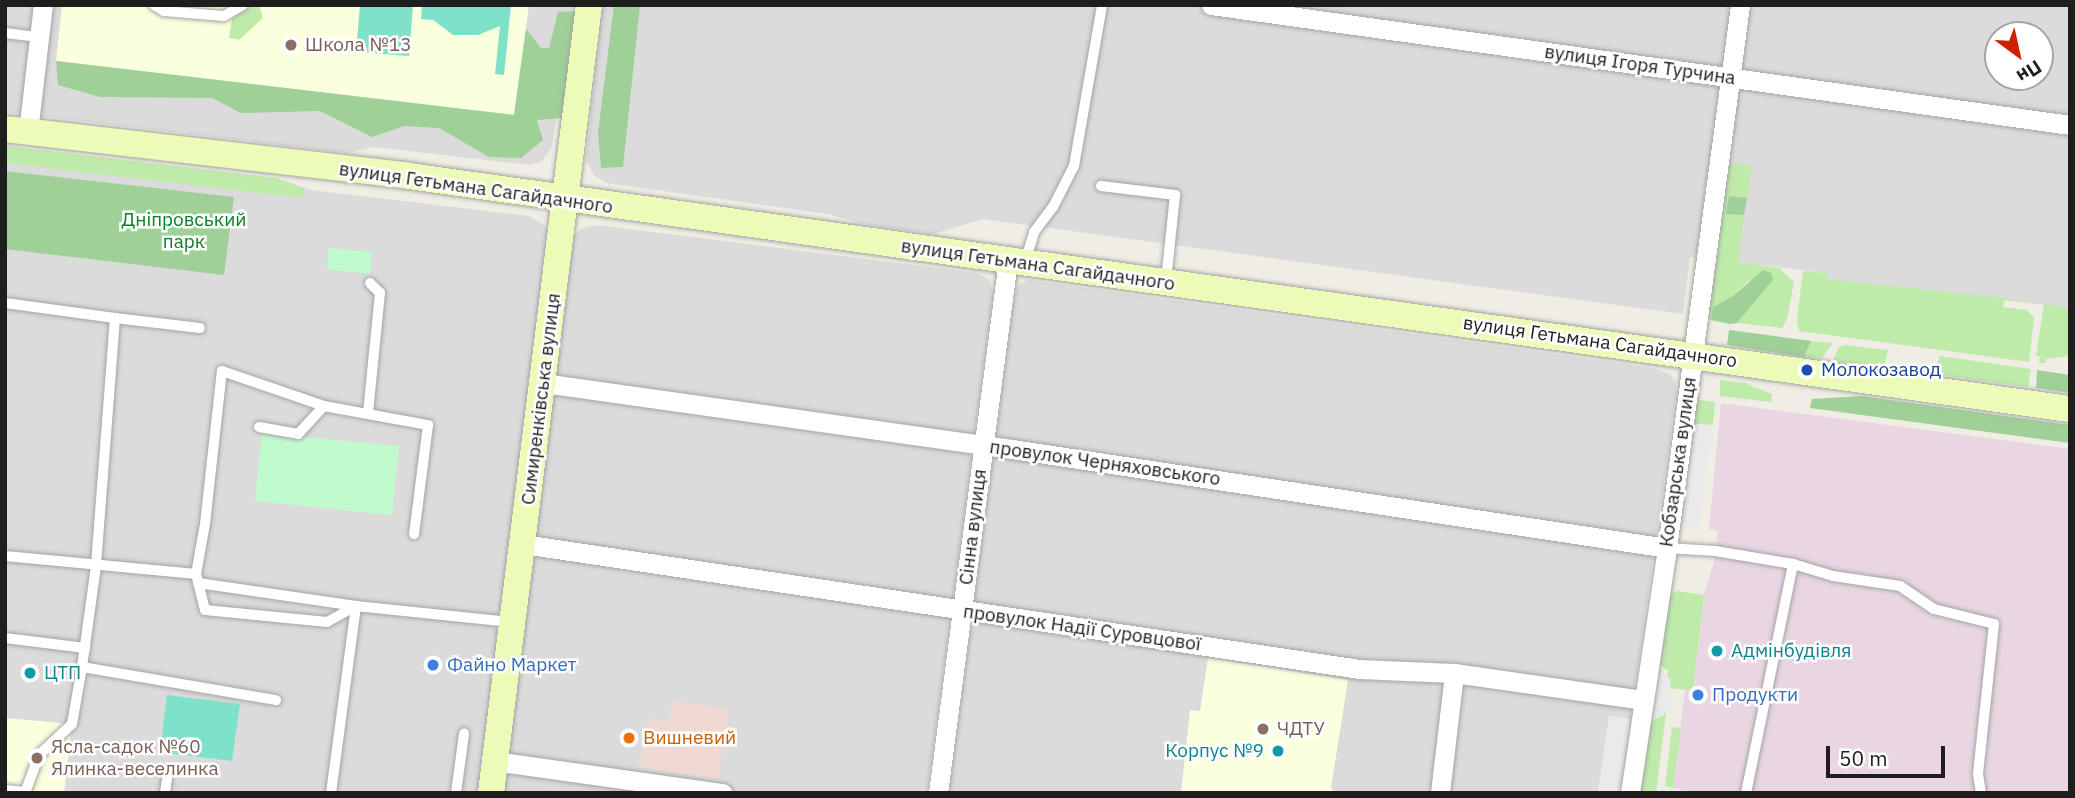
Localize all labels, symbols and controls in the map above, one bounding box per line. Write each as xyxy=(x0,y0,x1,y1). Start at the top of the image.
north arrow xyxy=(1984,21,2054,91)
place label: Школа №13 xyxy=(305,34,412,56)
marker: Школа №13 xyxy=(283,37,299,53)
street label: вулиця Ігоря Турчина xyxy=(1543,40,1737,90)
text: Пн xyxy=(2012,55,2046,89)
street label: вулиця Гетьмана Сагайдачного xyxy=(338,157,614,219)
park label: Дніпровський парк xyxy=(121,209,247,253)
street label: вулиця Гетьмана Сагайдачного xyxy=(900,234,1176,296)
street label: Симиренківська вулиця xyxy=(517,292,565,506)
street label: вулиця Гетьмана Сагайдачного xyxy=(1462,311,1738,373)
place label: Молокозавод xyxy=(1821,359,1941,381)
marker: Молокозавод xyxy=(1799,362,1815,378)
street label: Кобзарська вулиця xyxy=(1655,376,1701,548)
street label: провулок Черняховського xyxy=(988,436,1222,490)
street label: Сінна вулиця xyxy=(955,468,991,586)
street label: провулок Надії Суровцової xyxy=(962,600,1202,656)
place label: Адмінбудівля xyxy=(1731,640,1851,662)
marker: Адмінбудівля xyxy=(1709,643,1725,659)
place label: Файно Маркет xyxy=(447,654,577,676)
marker: Файно Маркет xyxy=(425,657,441,673)
place label: ЦТП xyxy=(44,662,81,684)
marker: ЦТП xyxy=(22,665,38,681)
place label: Продукти xyxy=(1712,684,1798,706)
marker: Продукти xyxy=(1690,687,1706,703)
place label: ЧДТУ xyxy=(1277,718,1325,740)
marker: ЧДТУ xyxy=(1255,721,1271,737)
place label: Вишневий xyxy=(643,727,736,749)
marker: Вишневий xyxy=(621,730,637,746)
scale bar xyxy=(1830,732,1949,776)
place label: Ясла-садок №60 Ялинка-веселинка xyxy=(51,736,219,780)
place label: Корпус №9 xyxy=(1165,740,1264,762)
marker: Корпус №9 xyxy=(1270,743,1286,759)
text: 50 m xyxy=(1839,744,1888,772)
marker: Ясла-садок №60 Ялинка-веселинка xyxy=(29,750,45,766)

